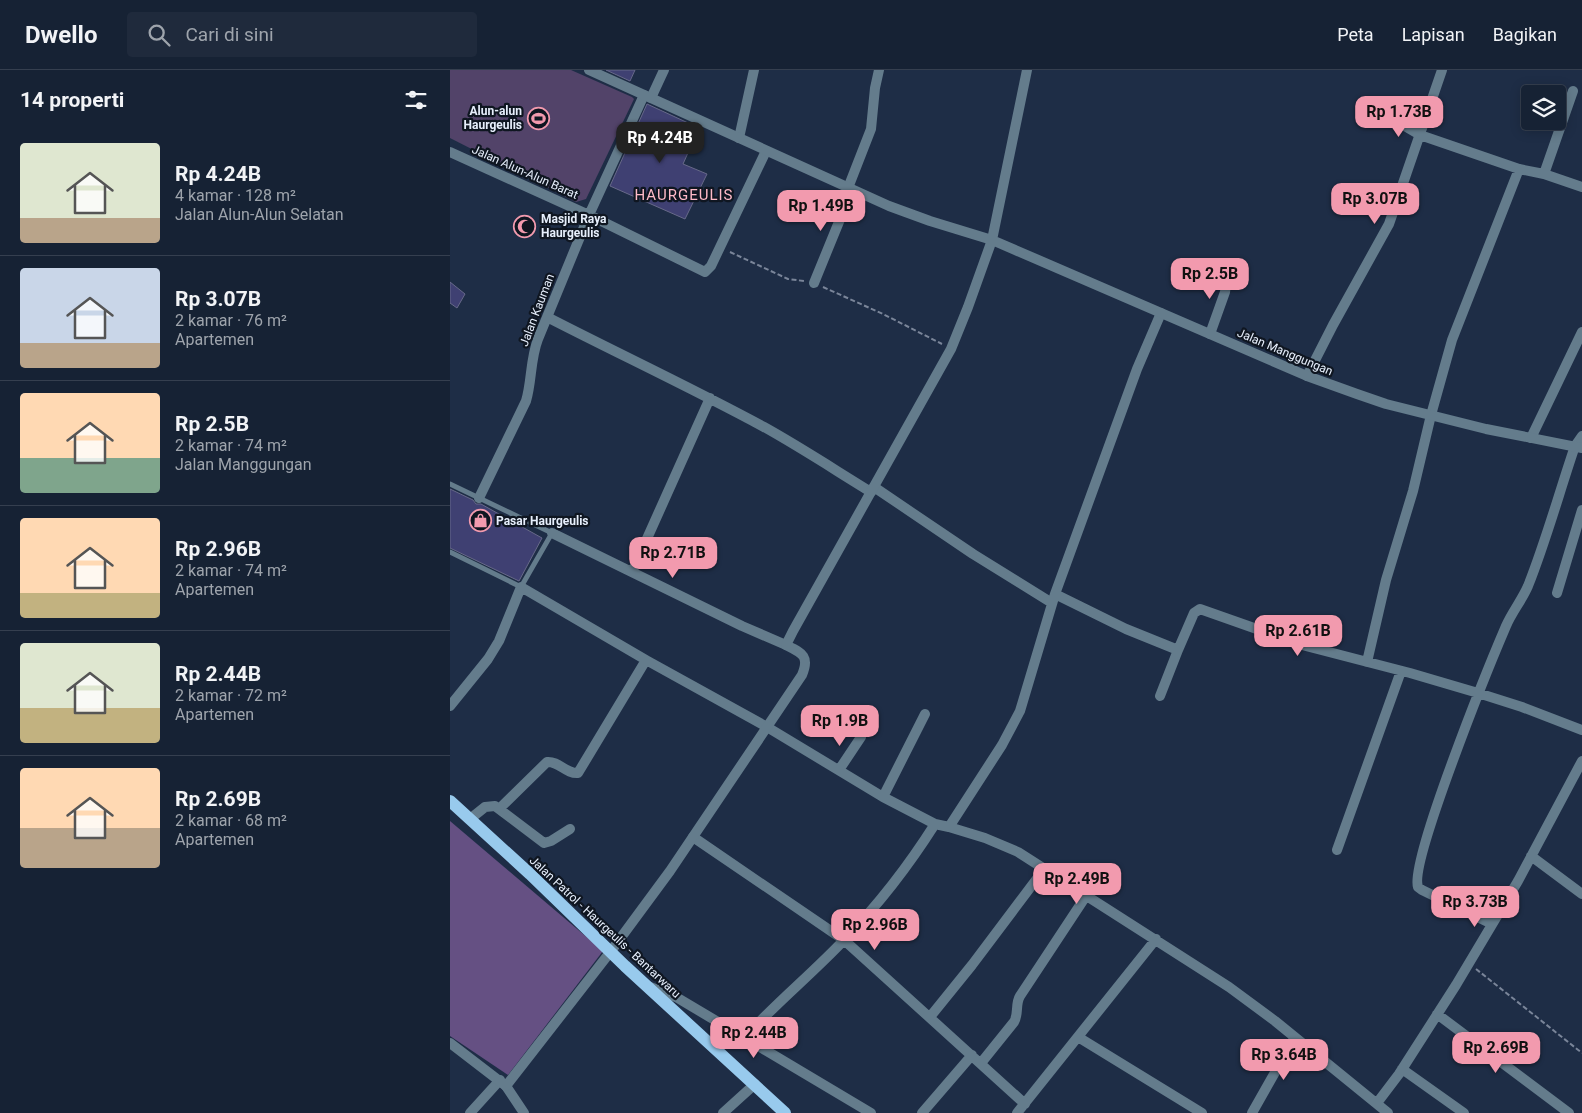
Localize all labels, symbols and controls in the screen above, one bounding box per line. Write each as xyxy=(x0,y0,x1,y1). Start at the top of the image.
search box xyxy=(127,12,477,57)
text: Dwello xyxy=(25,21,97,49)
icon: search xyxy=(145,21,173,49)
text: Cari di sini xyxy=(185,23,274,46)
text: Peta xyxy=(1337,24,1374,45)
text: Lapisan xyxy=(1402,24,1465,45)
text: Bagikan xyxy=(1493,24,1557,45)
map controls xyxy=(1521,85,1566,130)
button: layers xyxy=(1521,85,1566,130)
icon: filters xyxy=(402,86,430,114)
text: 14 properti xyxy=(20,88,124,112)
pin: Rp 1.73B xyxy=(1347,96,1451,138)
text: Rp 1.73B xyxy=(1366,102,1432,121)
place label: Alun-alun Haurgeulis xyxy=(464,104,522,132)
sports icon: Alun-alun Haurgeulis xyxy=(526,106,550,130)
pin: Rp 4.24B xyxy=(608,122,712,164)
text: Rp 4.24B xyxy=(627,128,693,147)
street label: Jalan Alun-Alun Barat xyxy=(470,142,580,202)
text: Rp 4.24B xyxy=(175,162,261,186)
icon: home xyxy=(60,163,120,223)
pin: Rp 3.07B xyxy=(1323,182,1427,225)
text: 4 kamar · 128 m² xyxy=(175,186,296,205)
district label: HAURGEULIS xyxy=(635,186,734,204)
text: Rp 3.07B xyxy=(1342,189,1408,208)
pin: Rp 1.49B xyxy=(769,190,873,232)
text: Rp 1.49B xyxy=(788,196,854,215)
text: Jalan Alun-Alun Selatan xyxy=(175,205,344,224)
place label: Masjid Raya Haurgeulis xyxy=(541,212,607,240)
mosque icon: Masjid Raya Haurgeulis xyxy=(513,214,537,238)
pin: Rp 2.5B xyxy=(1164,258,1256,300)
text: Rp 2.5B xyxy=(1182,264,1238,283)
street label: Jalan Kauman xyxy=(517,272,557,348)
text: Rp 3.07B xyxy=(175,287,261,311)
icon: home xyxy=(60,288,120,348)
text: 2 kamar · 76 m² xyxy=(175,311,287,330)
street label: Jalan Manggungan xyxy=(1235,326,1335,378)
text: Apartemen xyxy=(175,330,254,349)
text: Rp 2.5B xyxy=(175,412,249,436)
icon: home xyxy=(60,413,120,473)
text: 2 kamar · 74 m² xyxy=(175,436,287,455)
text: Jalan Manggungan xyxy=(175,455,312,474)
shop icon: Pasar Haurgeulis xyxy=(468,509,492,533)
place label: Pasar Haurgeulis xyxy=(496,514,589,528)
pin: Rp 2.71B xyxy=(621,536,725,579)
text: Rp 2.96B xyxy=(175,537,261,561)
icon: home xyxy=(60,538,120,598)
text: Rp 2.71B xyxy=(640,543,706,562)
text: 2 kamar · 74 m² xyxy=(175,561,287,580)
text: Apartemen xyxy=(175,580,254,599)
pin: Rp 2.61B xyxy=(1246,614,1350,657)
text: Rp 2.61B xyxy=(1265,621,1331,640)
text: Rp 2.44B xyxy=(175,662,261,686)
icon: home xyxy=(60,663,120,723)
text: 2 kamar · 72 m² xyxy=(175,686,287,705)
pin: Rp 1.9B xyxy=(794,704,886,747)
text: Apartemen xyxy=(175,705,254,724)
text: Rp 1.9B xyxy=(812,711,868,730)
text: Rp 2.69B xyxy=(175,787,261,811)
icon: home xyxy=(60,788,120,848)
text: 2 kamar · 68 m² xyxy=(175,811,287,830)
text: Apartemen xyxy=(175,830,254,849)
street label: Jalan Patrol - Haurgeulis - Bantarwaru xyxy=(527,853,683,1001)
pin: Rp 2.49B xyxy=(1025,862,1129,905)
text: Rp 2.49B xyxy=(1044,869,1110,888)
pin: Rp 3.73B xyxy=(1423,886,1527,928)
text: Rp 3.73B xyxy=(1442,892,1508,911)
pin: Rp 2.96B xyxy=(823,908,927,951)
text: Rp 2.96B xyxy=(842,915,908,934)
pin: Rp 2.44B xyxy=(702,1016,806,1059)
text: Rp 2.44B xyxy=(721,1023,787,1042)
pin: Rp 2.69B xyxy=(1444,1032,1548,1074)
pin: Rp 3.64B xyxy=(1232,1038,1336,1081)
text: Rp 2.69B xyxy=(1463,1038,1529,1057)
text: Rp 3.64B xyxy=(1251,1045,1317,1064)

